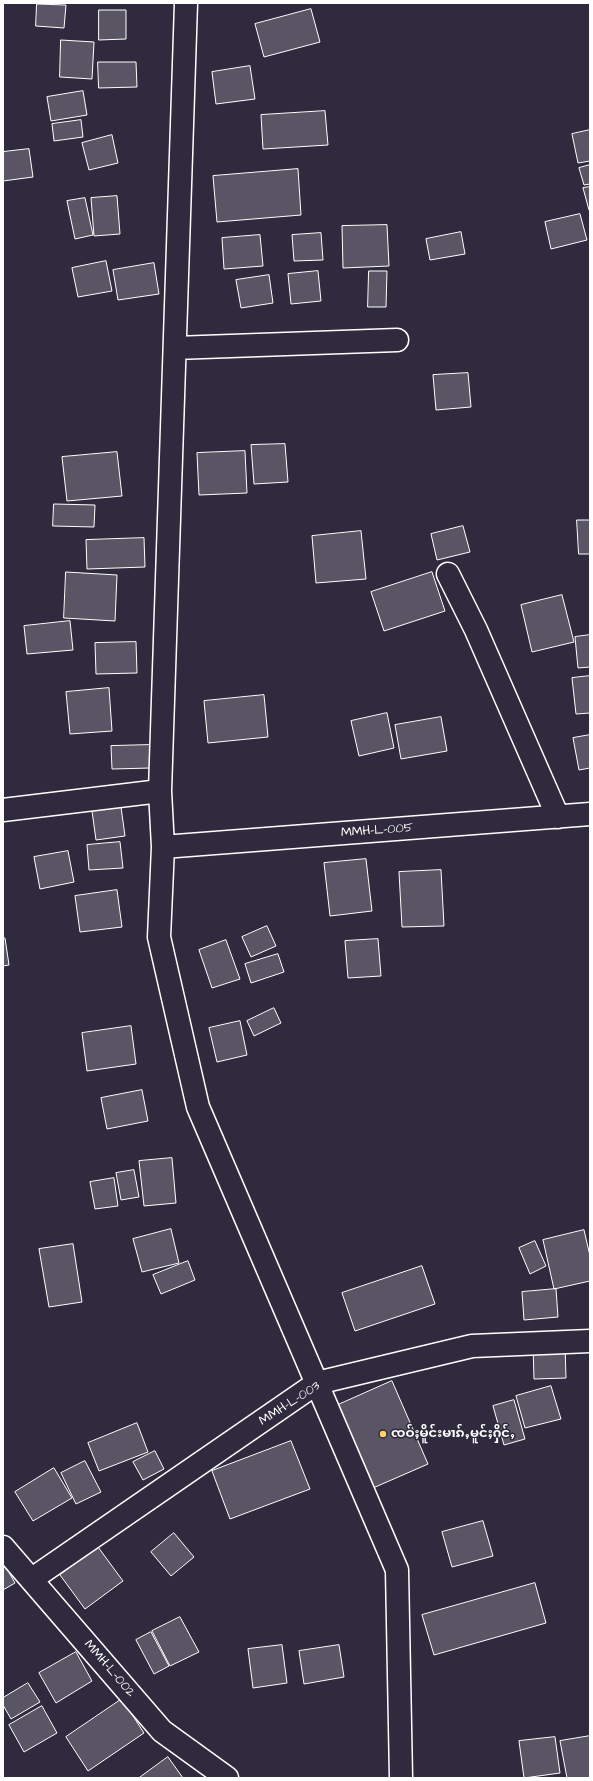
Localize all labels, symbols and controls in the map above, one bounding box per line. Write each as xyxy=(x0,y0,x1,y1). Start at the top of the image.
street label: MMH-L-005 xyxy=(341,821,413,841)
street label: MMH-L-003 xyxy=(257,1379,323,1429)
place label: ၸဝ်ႈမိူင်းမၢၵ်ႇမူင်ႈႁိင်ႇ xyxy=(391,1426,515,1442)
marker: ၸဝ်ႈမိူင်းမၢၵ်ႇမူင်ႈႁိင်ႇ xyxy=(378,1429,388,1439)
street label: MMH-L-002 xyxy=(80,1637,138,1701)

